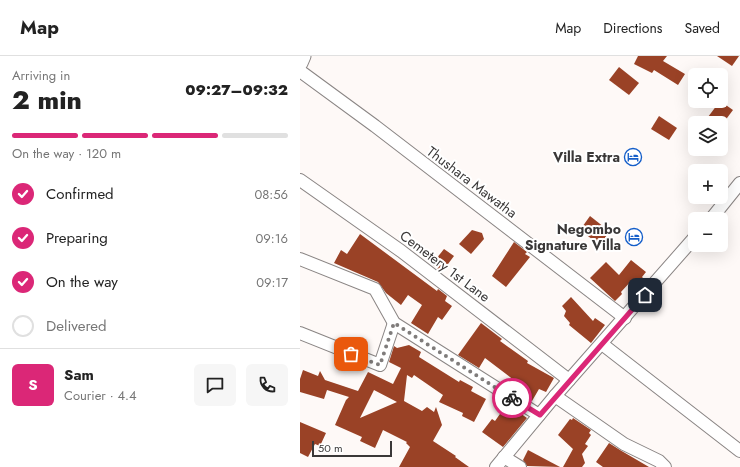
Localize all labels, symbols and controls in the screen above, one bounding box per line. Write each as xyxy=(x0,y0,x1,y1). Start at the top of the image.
text: Map xyxy=(20,14,59,41)
text: Map xyxy=(555,18,581,38)
text: Directions xyxy=(603,18,663,38)
text: Saved xyxy=(685,18,720,38)
text: Arriving in xyxy=(12,66,70,85)
map controls xyxy=(688,68,728,252)
button: locate xyxy=(688,68,728,108)
text: 09:27–09:32 xyxy=(185,79,288,101)
text: 2 min xyxy=(12,81,82,119)
button: layers xyxy=(688,116,728,156)
street label: Thushara Mawatha xyxy=(423,141,521,223)
text: On the way · 120 m xyxy=(12,144,121,163)
place label: Villa Extra xyxy=(552,147,620,167)
hotel icon: Villa Extra xyxy=(623,147,643,167)
button: + xyxy=(688,164,728,204)
icon: check xyxy=(12,183,34,205)
text: Confirmed xyxy=(46,183,114,205)
text: 08:56 xyxy=(254,185,288,204)
button: − xyxy=(688,212,728,252)
place label: Negombo Signature Villa xyxy=(525,219,621,255)
street label: Cemetery 1st Lane xyxy=(396,225,494,307)
icon: check xyxy=(12,227,34,249)
text: Preparing xyxy=(46,227,108,249)
hotel icon: Negombo Signature Villa xyxy=(624,227,644,247)
text: 09:16 xyxy=(255,229,288,248)
icon: check xyxy=(12,271,34,293)
text: On the way xyxy=(46,271,118,293)
text: 09:17 xyxy=(256,273,288,292)
pin xyxy=(628,278,662,312)
icon: home xyxy=(634,284,656,306)
text: Delivered xyxy=(46,315,107,337)
pin xyxy=(334,337,368,371)
icon: bag xyxy=(340,343,362,365)
text: Sam xyxy=(64,364,94,386)
button: chat xyxy=(194,364,236,406)
button: phone xyxy=(246,364,288,406)
text: S xyxy=(28,374,38,396)
courier xyxy=(492,378,532,418)
text: Courier · 4.4 xyxy=(64,386,137,405)
icon: bike xyxy=(501,387,523,409)
scale bar xyxy=(312,439,392,458)
text: 50 m xyxy=(318,440,343,456)

